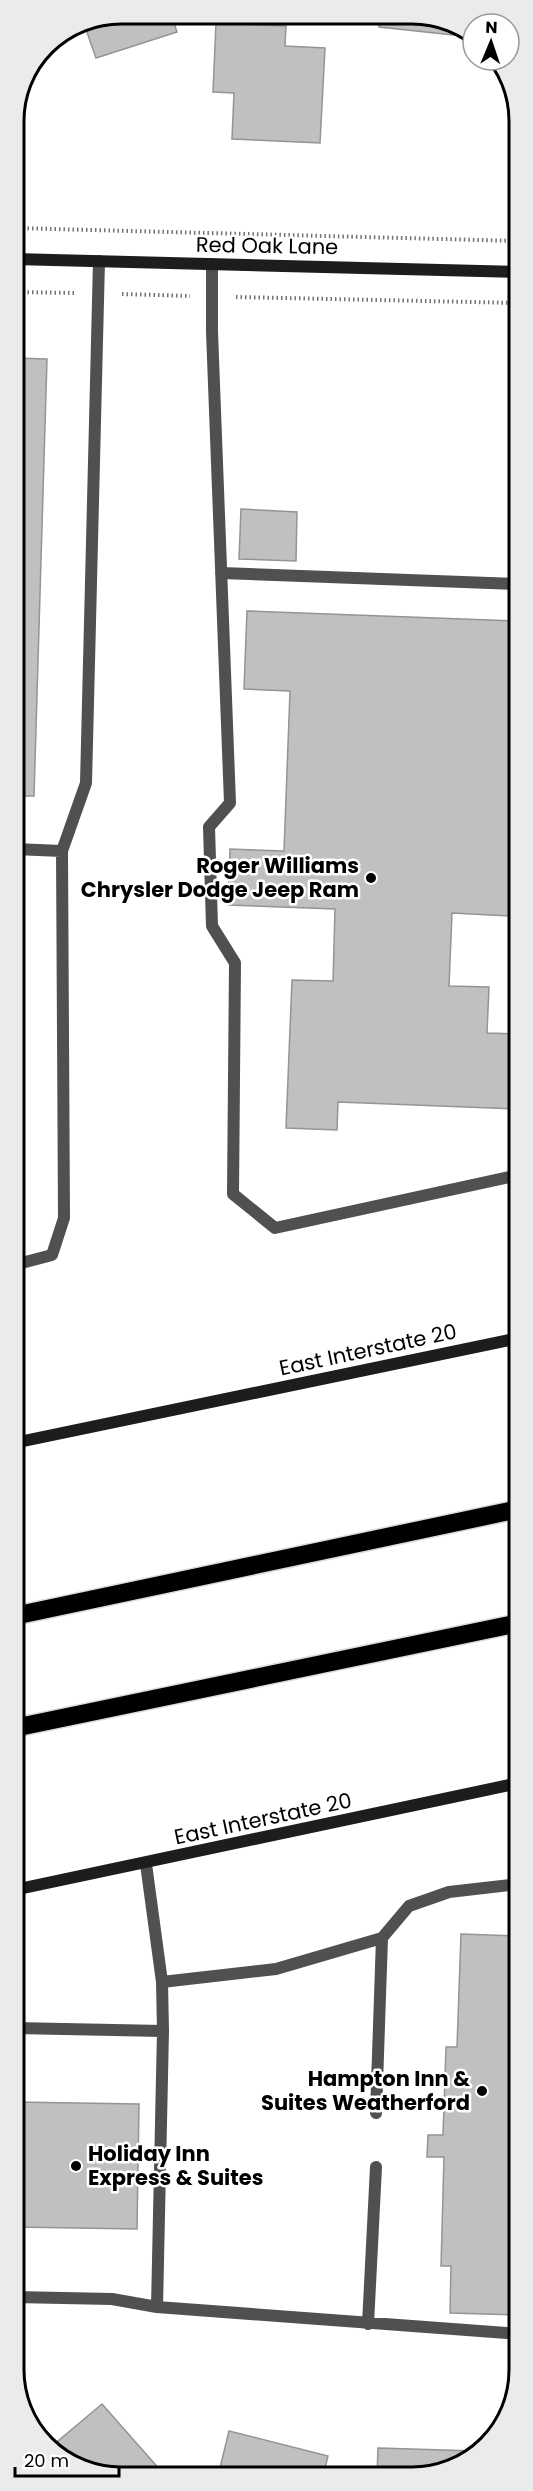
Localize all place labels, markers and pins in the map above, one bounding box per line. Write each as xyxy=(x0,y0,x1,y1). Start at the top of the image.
place label: Roger Williams Chrysler Dodge Jeep Ram xyxy=(81,851,359,904)
marker: Roger Williams Chrysler Dodge Jeep Ram xyxy=(364,871,378,885)
place label: Hampton Inn & Suites Weatherford xyxy=(261,2064,470,2117)
marker: Hampton Inn & Suites Weatherford xyxy=(475,2084,489,2098)
place label: Holiday Inn Express & Suites xyxy=(88,2139,263,2192)
marker: Holiday Inn Express & Suites xyxy=(69,2159,83,2173)

